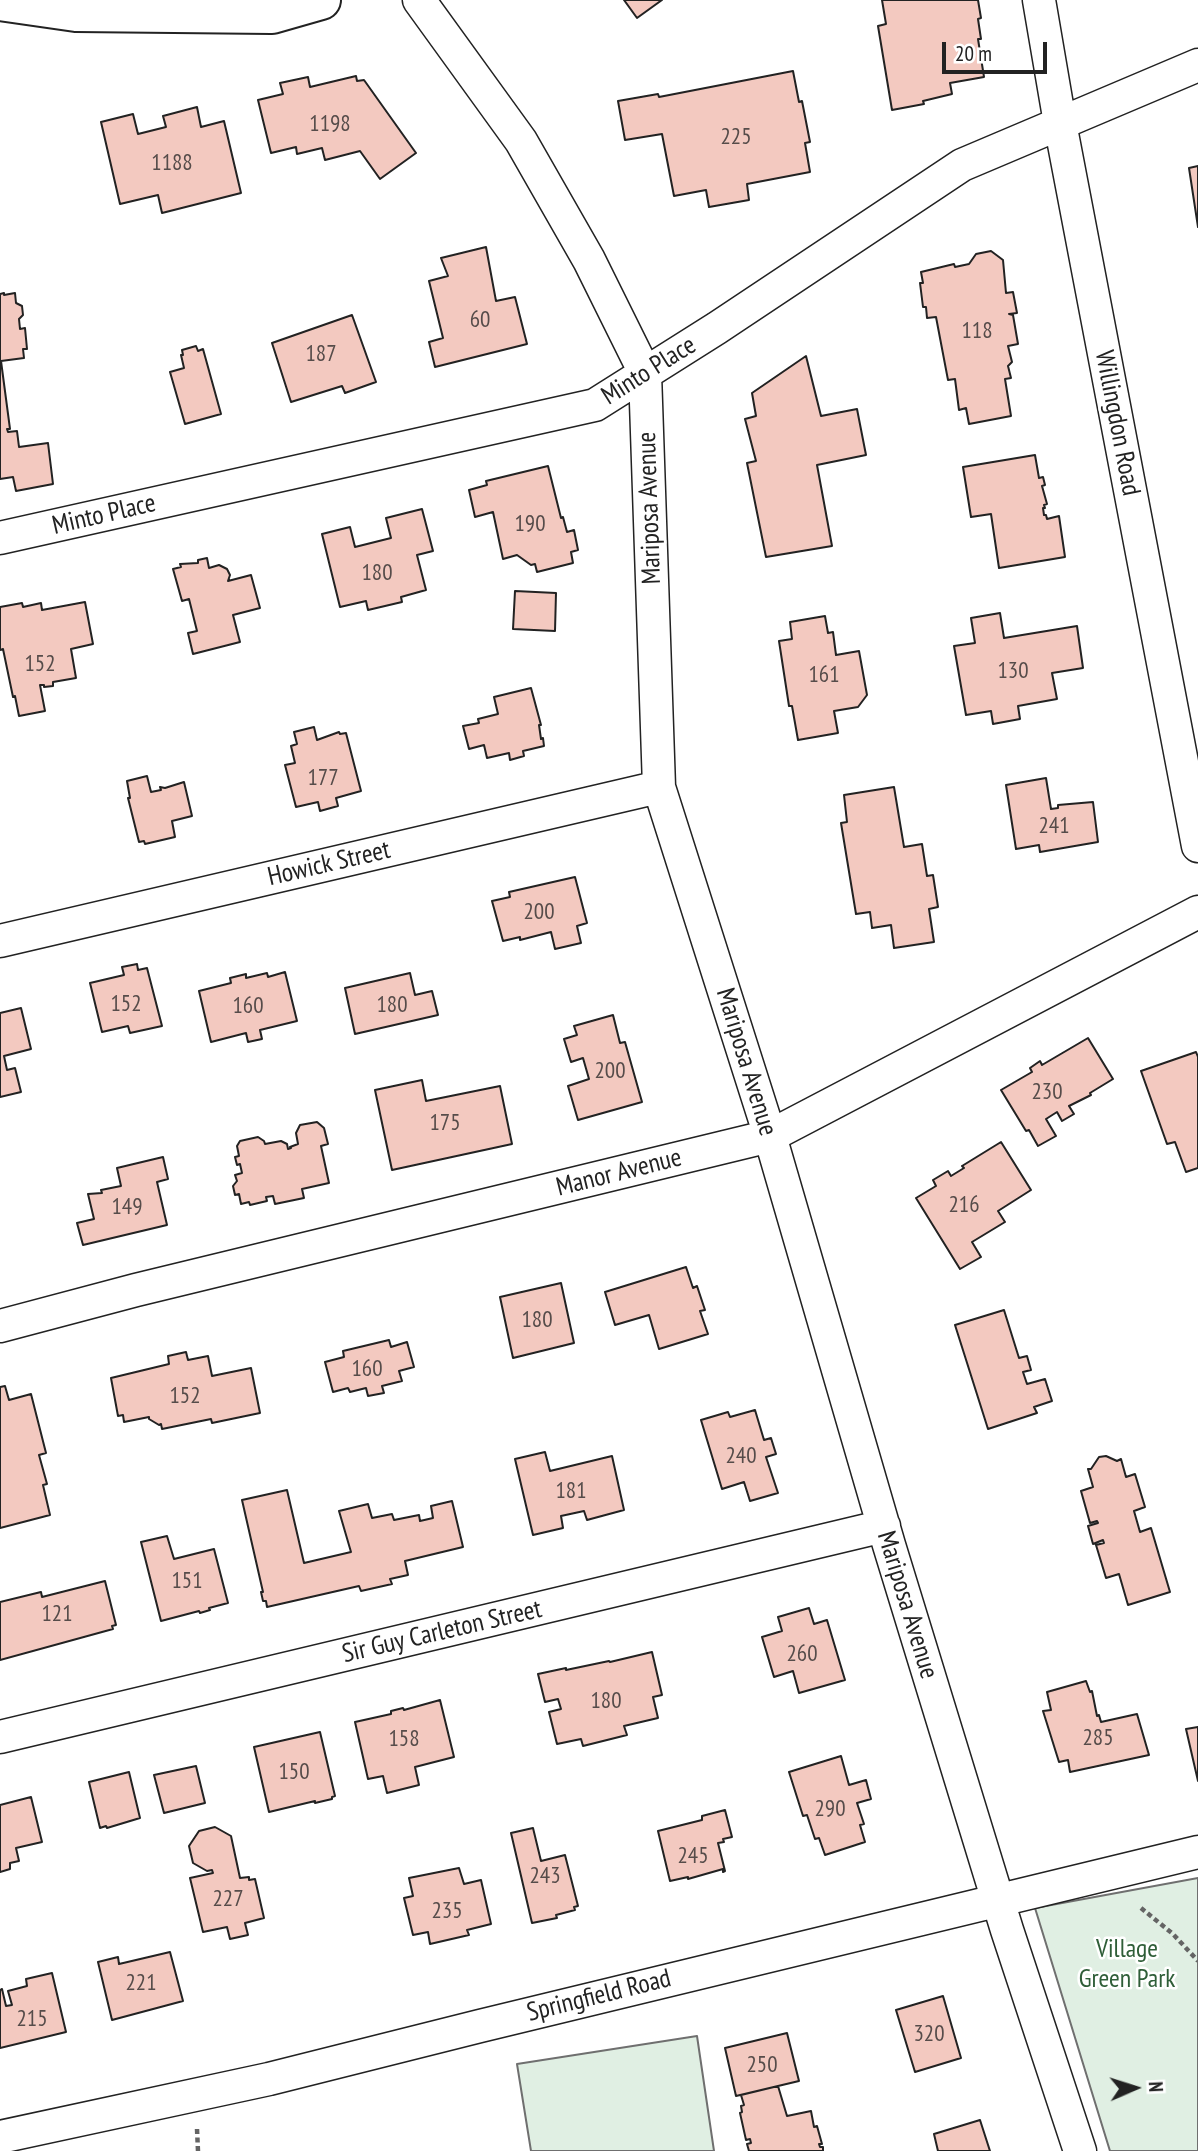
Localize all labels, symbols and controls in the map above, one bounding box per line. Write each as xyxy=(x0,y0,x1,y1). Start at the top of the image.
scale bar xyxy=(946,28,1051,72)
text: 20 m xyxy=(955,40,992,67)
house number: 1198 xyxy=(309,110,351,138)
house number: 225 xyxy=(720,123,752,151)
house number: 1188 xyxy=(151,149,193,177)
house number: 60 xyxy=(470,306,490,334)
house number: 118 xyxy=(961,317,993,345)
street label: Minto Place xyxy=(596,330,702,412)
house number: 187 xyxy=(305,340,337,368)
street label: Willingdon Road xyxy=(1088,348,1146,498)
street label: Mariposa Avenue xyxy=(632,431,668,585)
street label: Minto Place xyxy=(49,488,159,542)
house number: 190 xyxy=(514,510,546,538)
house number: 180 xyxy=(361,559,393,587)
house number: 152 xyxy=(24,650,56,678)
house number: 130 xyxy=(997,657,1029,685)
house number: 161 xyxy=(808,661,840,689)
house number: 177 xyxy=(307,764,339,792)
house number: 241 xyxy=(1038,812,1070,840)
street label: Howick Street xyxy=(265,835,393,893)
house number: 200 xyxy=(523,898,555,926)
street label: Mariposa Avenue xyxy=(709,984,783,1140)
house number: 152 xyxy=(110,990,142,1018)
house number: 180 xyxy=(376,991,408,1019)
house number: 160 xyxy=(232,992,264,1020)
house number: 200 xyxy=(594,1057,626,1085)
house number: 230 xyxy=(1031,1078,1063,1106)
house number: 175 xyxy=(429,1109,461,1137)
street label: Manor Avenue xyxy=(553,1142,685,1204)
house number: 216 xyxy=(948,1191,980,1219)
house number: 149 xyxy=(111,1193,143,1221)
house number: 180 xyxy=(521,1306,553,1334)
house number: 160 xyxy=(351,1355,383,1383)
house number: 152 xyxy=(169,1382,201,1410)
house number: 240 xyxy=(725,1442,757,1470)
house number: 181 xyxy=(555,1477,587,1505)
street label: Mariposa Avenue xyxy=(870,1527,944,1683)
house number: 151 xyxy=(171,1567,203,1595)
street label: Sir Guy Carleton Street xyxy=(339,1594,545,1670)
house number: 121 xyxy=(41,1600,73,1628)
house number: 260 xyxy=(786,1640,818,1668)
house number: 180 xyxy=(590,1687,622,1715)
house number: 285 xyxy=(1082,1724,1114,1752)
house number: 158 xyxy=(388,1725,420,1753)
house number: 150 xyxy=(278,1758,310,1786)
house number: 290 xyxy=(814,1795,846,1823)
house number: 245 xyxy=(677,1842,709,1870)
house number: 243 xyxy=(529,1862,561,1890)
house number: 227 xyxy=(212,1885,244,1913)
house number: 235 xyxy=(431,1897,463,1925)
park label: Village Green Park xyxy=(1079,1934,1175,1996)
street label: Springfield Road xyxy=(524,1963,674,2029)
house number: 221 xyxy=(125,1969,157,1997)
house number: 215 xyxy=(16,2005,48,2033)
house number: 320 xyxy=(913,2020,945,2048)
house number: 250 xyxy=(746,2051,778,2079)
north arrow xyxy=(1100,2053,1170,2123)
text: N xyxy=(1144,2081,1168,2093)

